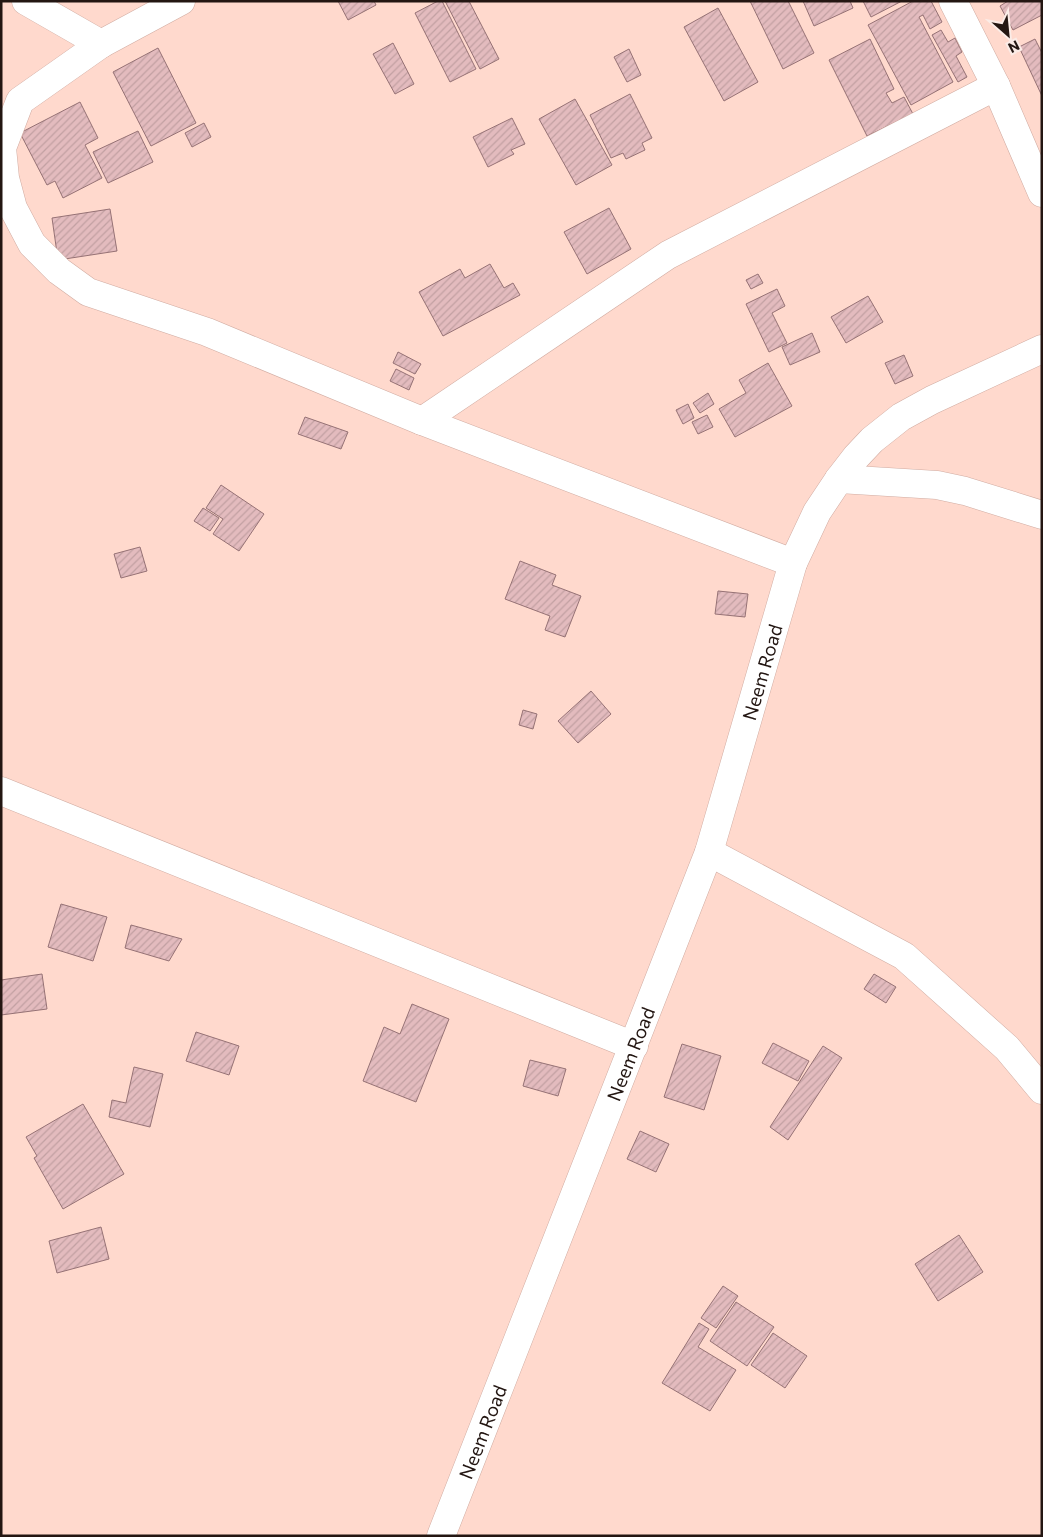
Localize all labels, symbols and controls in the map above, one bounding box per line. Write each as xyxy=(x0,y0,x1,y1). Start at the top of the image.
north arrow xyxy=(983,10,1033,60)
text: N xyxy=(1006,37,1023,57)
street label: Neem Road xyxy=(736,621,786,723)
street label: Neem Road xyxy=(601,1003,659,1104)
street label: Neem Road xyxy=(453,1381,511,1482)

